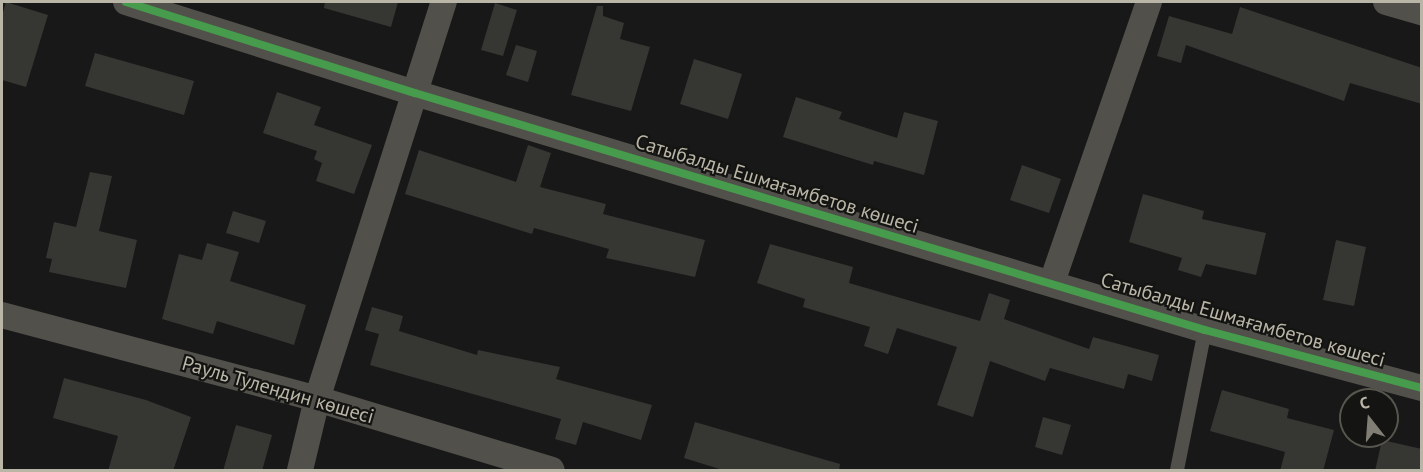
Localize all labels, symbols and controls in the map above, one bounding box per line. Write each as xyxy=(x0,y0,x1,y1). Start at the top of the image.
street label: Сатыбалды Ешмағамбетов көшесі xyxy=(632,129,922,239)
street label: Сатыбалды Ешмағамбетов көшесі xyxy=(1098,268,1388,372)
street label: Рауль Тулендин көшесі xyxy=(179,351,377,429)
north arrow xyxy=(1339,388,1399,448)
text: С xyxy=(1357,392,1372,414)

